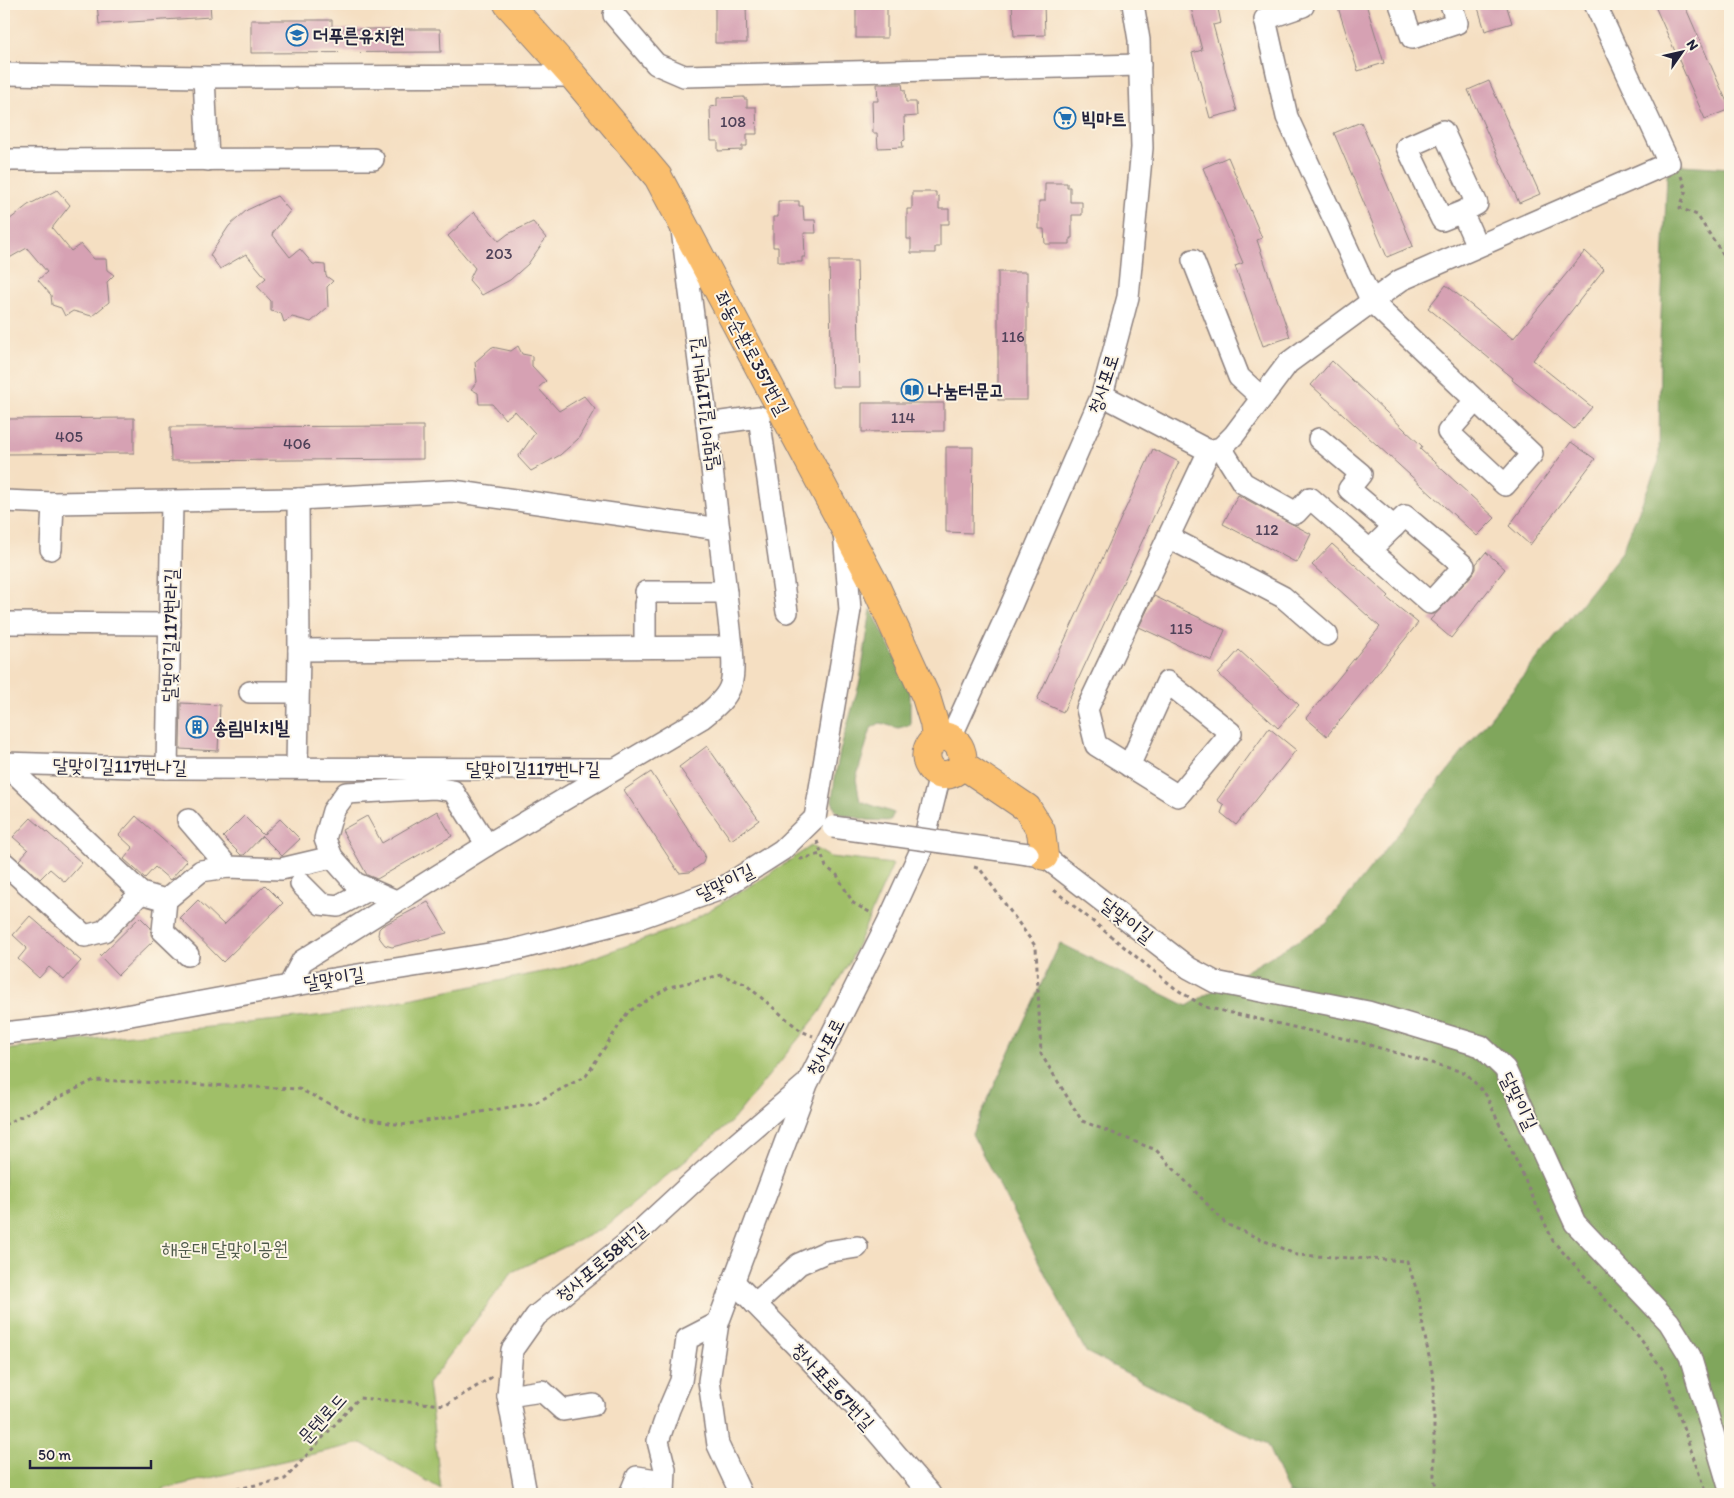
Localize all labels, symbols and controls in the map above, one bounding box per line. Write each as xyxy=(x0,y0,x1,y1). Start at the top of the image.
school or university icon: 더푸른유치원 xyxy=(285,23,309,47)
place label: 더푸른유치원 xyxy=(313,24,405,47)
north arrow xyxy=(1656,28,1706,78)
text: N xyxy=(1683,36,1702,54)
supermarket icon: 빅마트 xyxy=(1053,106,1077,130)
place label: 빅마트 xyxy=(1081,107,1127,130)
house number: 108 xyxy=(720,112,746,131)
house number: 203 xyxy=(486,244,513,263)
street label: 좌동순환로357번길 xyxy=(710,287,794,419)
house number: 116 xyxy=(1001,327,1025,346)
street label: 달맞이길117번나길 xyxy=(684,336,724,472)
street label: 청사포로 xyxy=(1083,351,1123,417)
library icon: 나눔터문고 xyxy=(900,378,924,402)
place label: 나눔터문고 xyxy=(928,379,1004,402)
house number: 114 xyxy=(891,408,916,427)
house number: 405 xyxy=(55,427,83,446)
house number: 406 xyxy=(283,434,311,453)
house number: 112 xyxy=(1255,520,1279,539)
street label: 달맞이길117번라길 xyxy=(157,568,183,702)
house number: 115 xyxy=(1169,619,1193,638)
building icon: 송림비치빌 xyxy=(185,715,209,739)
place label: 송림비치빌 xyxy=(213,716,290,739)
street label: 달맞이길117번나길 xyxy=(53,753,187,779)
street label: 달맞이길117번나길 xyxy=(466,757,600,780)
street label: 달맞이길 xyxy=(692,858,758,906)
street label: 달맞이길 xyxy=(1096,892,1158,948)
street label: 달맞이길 xyxy=(302,962,366,994)
street label: 청사포로 xyxy=(801,1015,849,1079)
street label: 달맞이길 xyxy=(1495,1068,1543,1134)
street label: 청사포로58번길 xyxy=(551,1217,651,1307)
park label: 해운대 달맞이공원 xyxy=(162,1237,288,1260)
street label: 청사포로67번길 xyxy=(787,1337,879,1435)
street label: 문텐로드 xyxy=(293,1388,351,1448)
scale bar xyxy=(30,1438,151,1470)
text: 50 m xyxy=(38,1446,71,1464)

